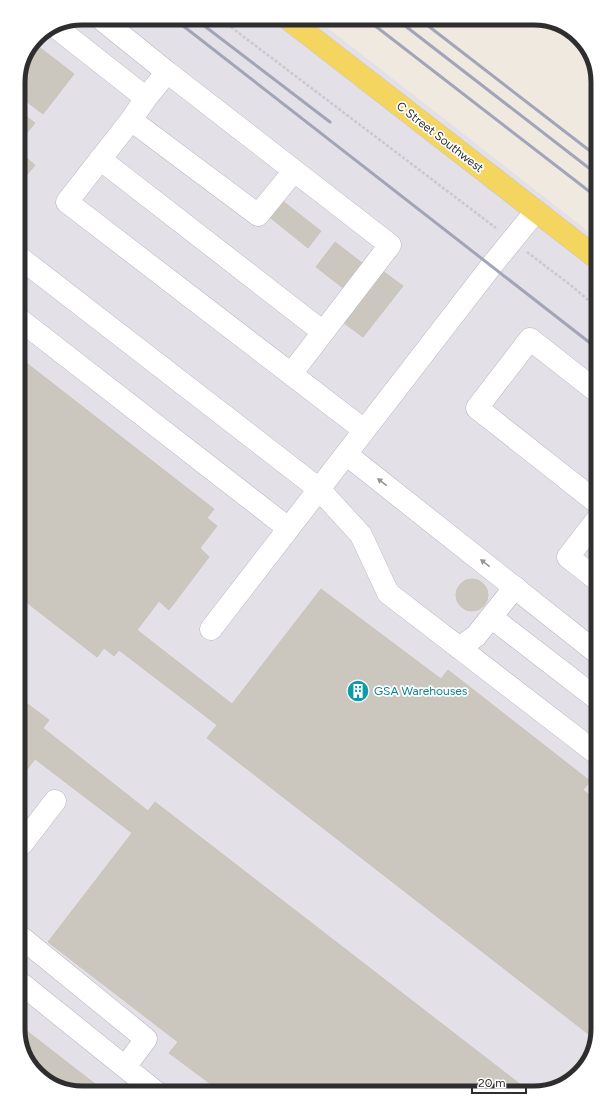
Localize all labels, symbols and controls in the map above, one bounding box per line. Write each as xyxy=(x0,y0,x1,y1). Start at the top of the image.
street label: C Street Southwest xyxy=(394,99,487,176)
one-way arrow xyxy=(377,478,388,487)
one-way arrow xyxy=(479,559,490,567)
building icon: GSA Warehouses xyxy=(345,678,371,704)
place label: GSA Warehouses xyxy=(374,684,468,698)
scale bar xyxy=(472,1069,526,1095)
text: 20 m xyxy=(478,1076,506,1090)

